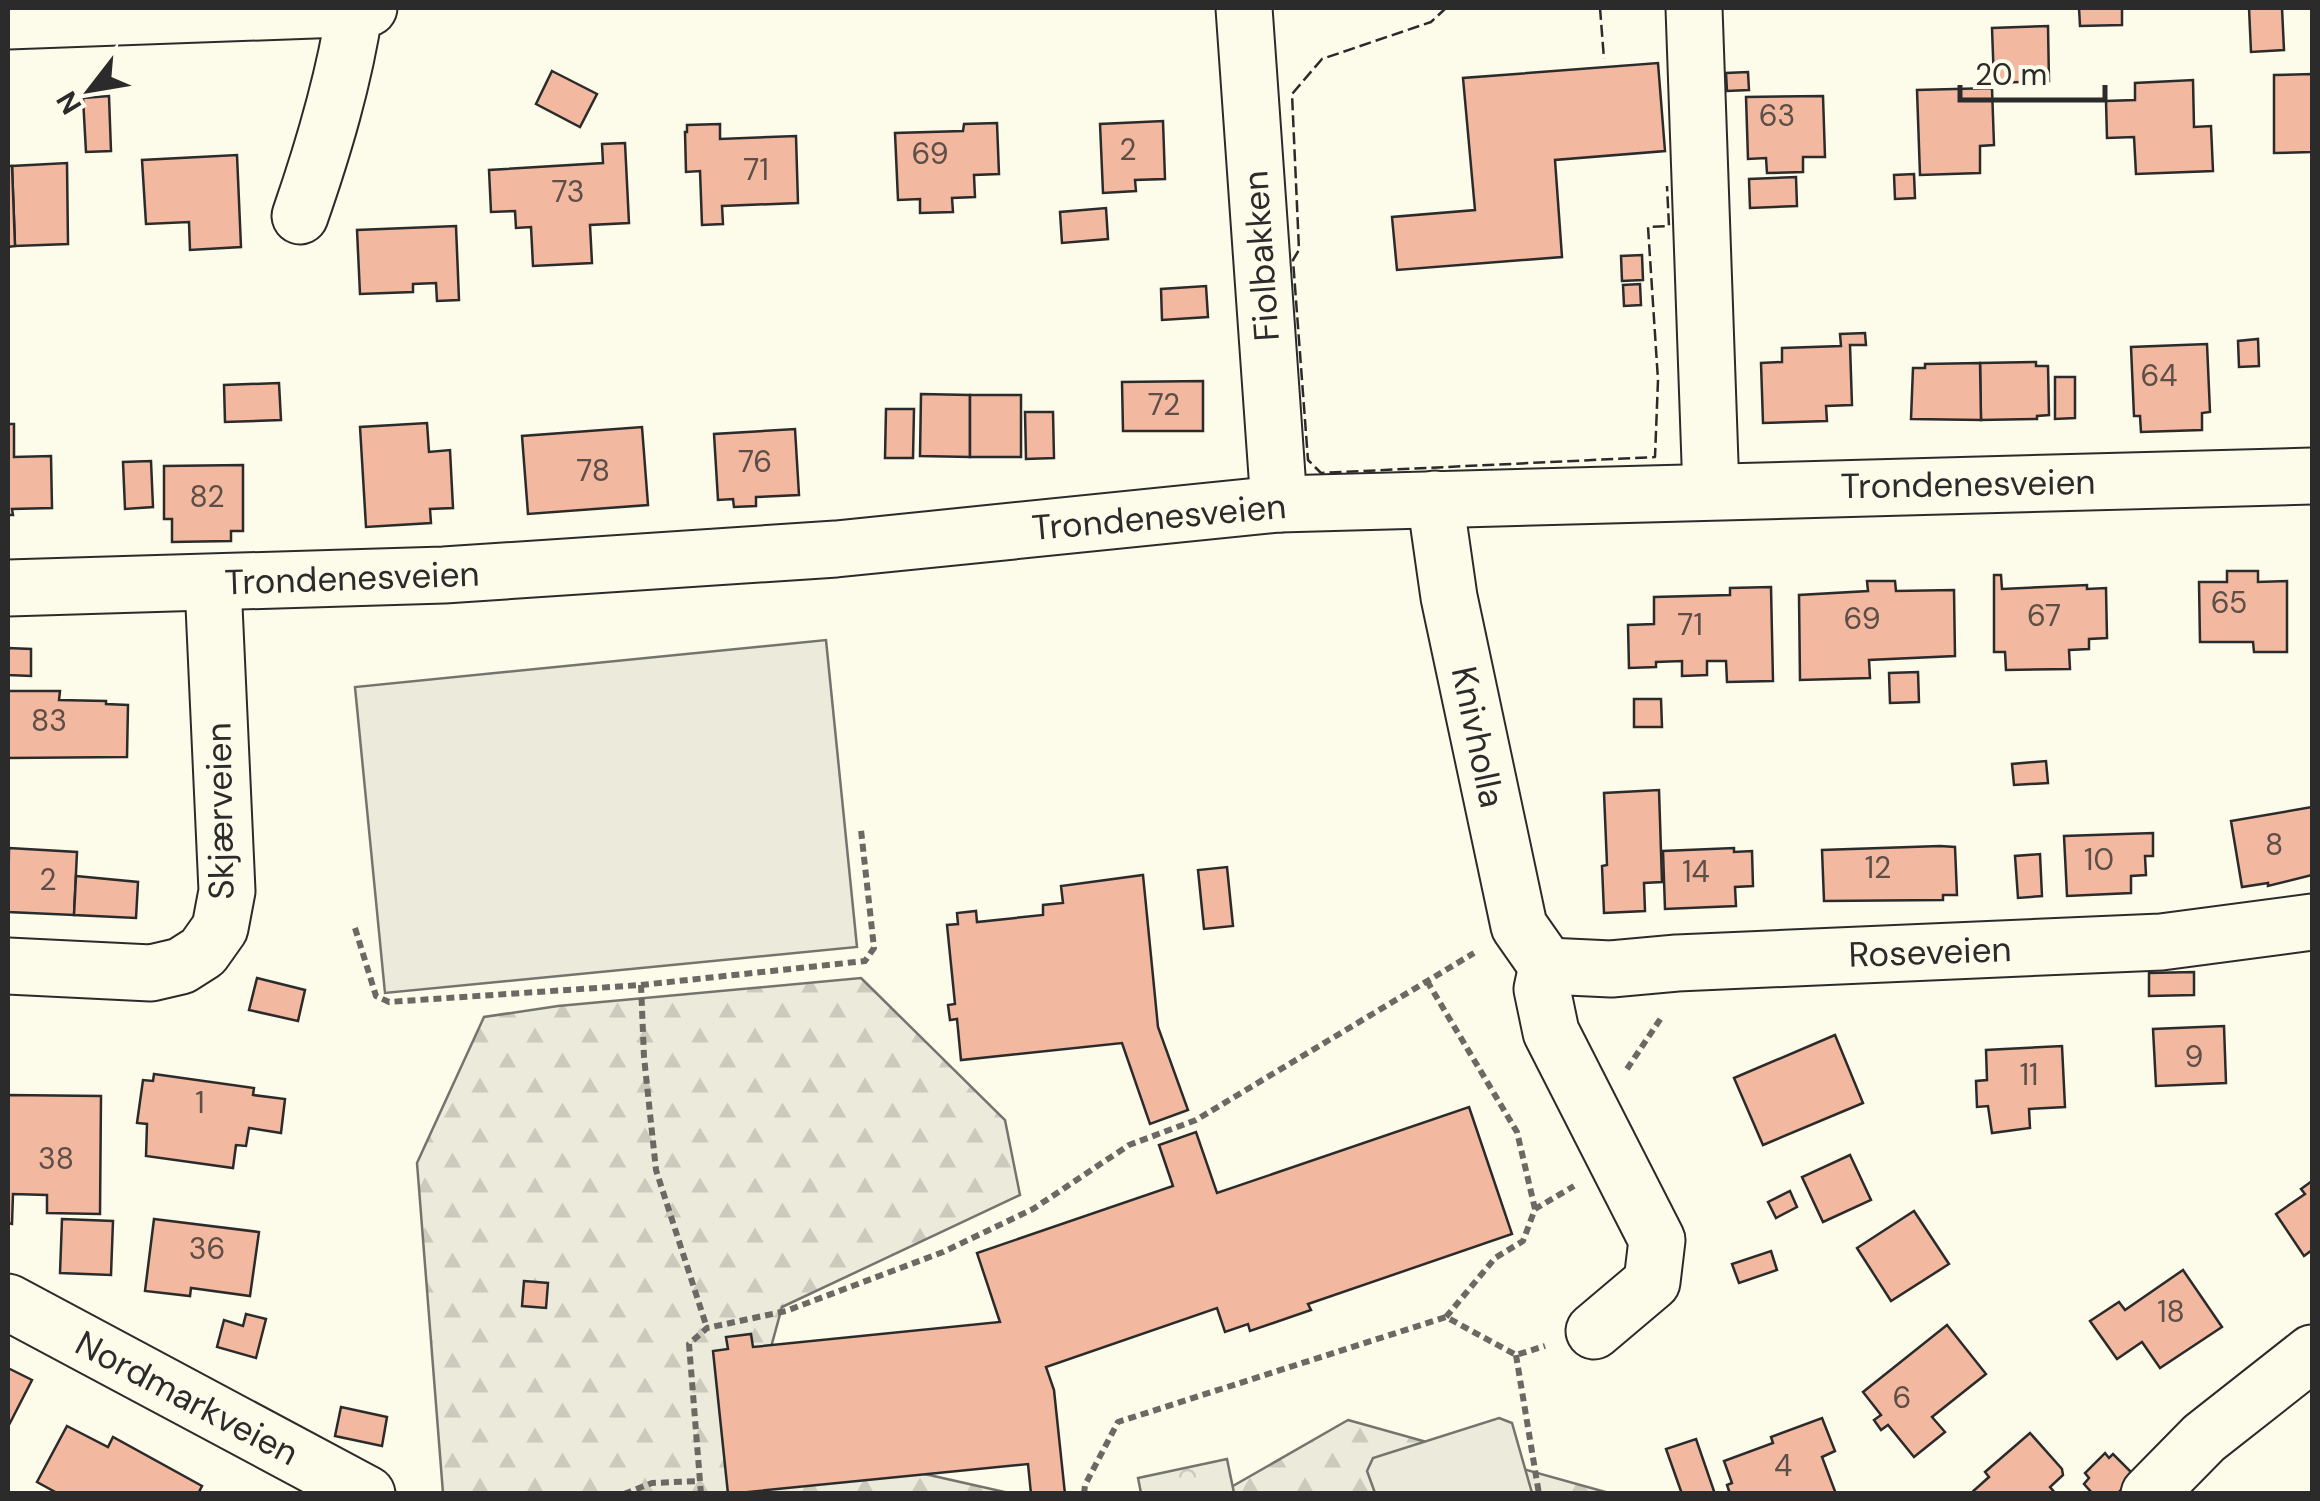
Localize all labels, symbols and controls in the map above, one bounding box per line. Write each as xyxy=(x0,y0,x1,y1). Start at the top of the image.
north arrow xyxy=(40,40,140,140)
scale bar xyxy=(1960,40,2105,102)
text: 20 m xyxy=(1975,55,2047,94)
text: N xyxy=(48,84,90,121)
house number: 63 xyxy=(1759,96,1795,135)
house number: 2 xyxy=(1119,130,1137,169)
house number: 69 xyxy=(911,134,949,173)
house number: 71 xyxy=(743,150,769,189)
street label: Fiolbakken xyxy=(1232,169,1290,343)
house number: 73 xyxy=(552,172,584,211)
house number: 64 xyxy=(2140,356,2178,395)
house number: 72 xyxy=(1148,385,1180,424)
house number: 76 xyxy=(738,442,772,481)
house number: 78 xyxy=(576,451,610,490)
street label: Trondenesveien xyxy=(1840,459,2096,509)
house number: 82 xyxy=(189,477,225,516)
street label: Trondenesveien xyxy=(1030,483,1288,551)
street label: Trondenesveien xyxy=(224,551,480,605)
house number: 65 xyxy=(2211,583,2247,622)
house number: 67 xyxy=(2027,596,2061,635)
house number: 69 xyxy=(1843,599,1881,638)
house number: 71 xyxy=(1677,605,1703,644)
street label: Knivholla xyxy=(1441,662,1515,812)
house number: 83 xyxy=(31,701,67,740)
street label: Skjærveien xyxy=(195,722,245,900)
house number: 8 xyxy=(2265,825,2283,864)
house number: 10 xyxy=(2084,840,2114,879)
house number: 12 xyxy=(1865,848,1891,887)
house number: 14 xyxy=(1682,852,1710,891)
house number: 2 xyxy=(39,860,57,899)
street label: Roseveien xyxy=(1848,926,2012,978)
house number: 9 xyxy=(2185,1037,2203,1076)
house number: 11 xyxy=(2020,1055,2038,1094)
house number: 1 xyxy=(195,1083,205,1122)
house number: 38 xyxy=(38,1139,74,1178)
house number: 36 xyxy=(189,1229,225,1268)
house number: 18 xyxy=(2157,1292,2185,1331)
street label: Nordmarkveien xyxy=(68,1320,306,1476)
house number: 6 xyxy=(1893,1378,1911,1417)
house number: 4 xyxy=(1774,1446,1792,1485)

